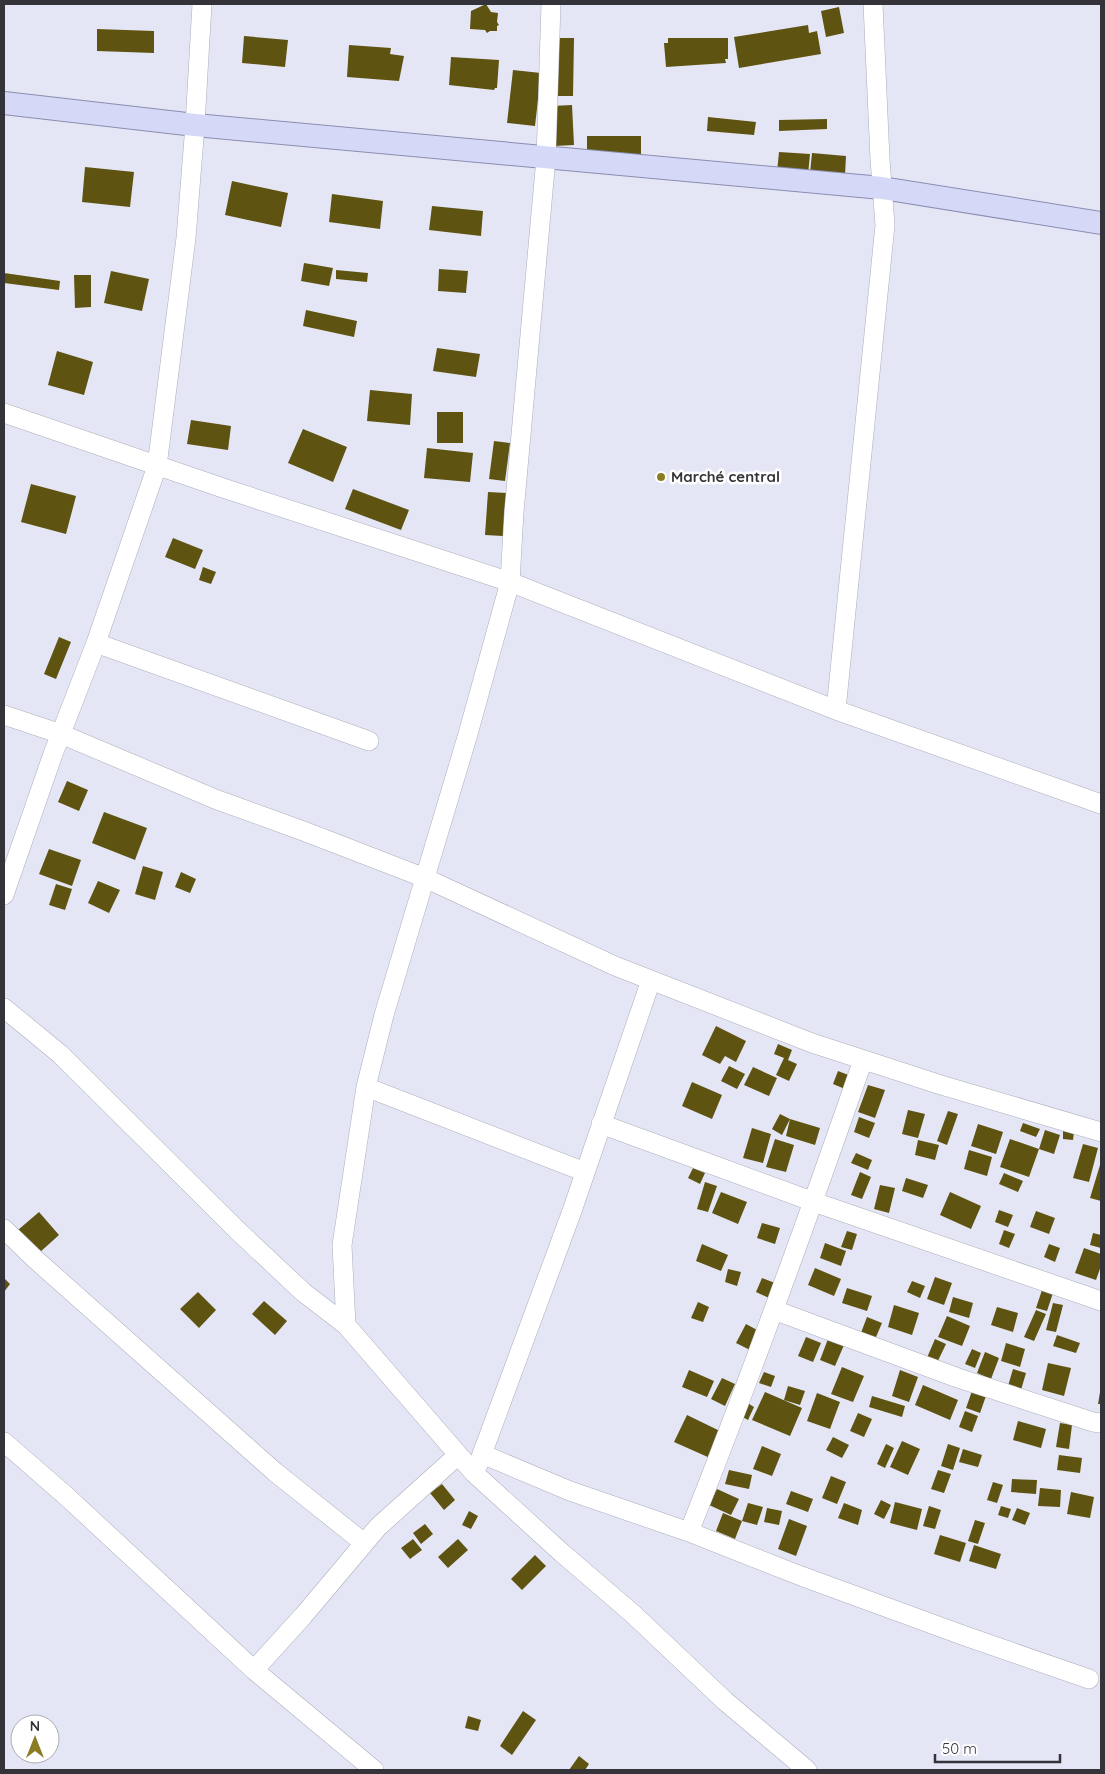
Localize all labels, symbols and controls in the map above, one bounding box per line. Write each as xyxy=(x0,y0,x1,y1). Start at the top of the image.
place label: Marché central xyxy=(671,467,780,486)
marker: Marché central xyxy=(655,471,667,483)
north arrow xyxy=(10,1714,60,1764)
text: N xyxy=(30,1717,40,1735)
scale bar xyxy=(935,1732,1060,1764)
text: 50 m xyxy=(942,1739,977,1758)

